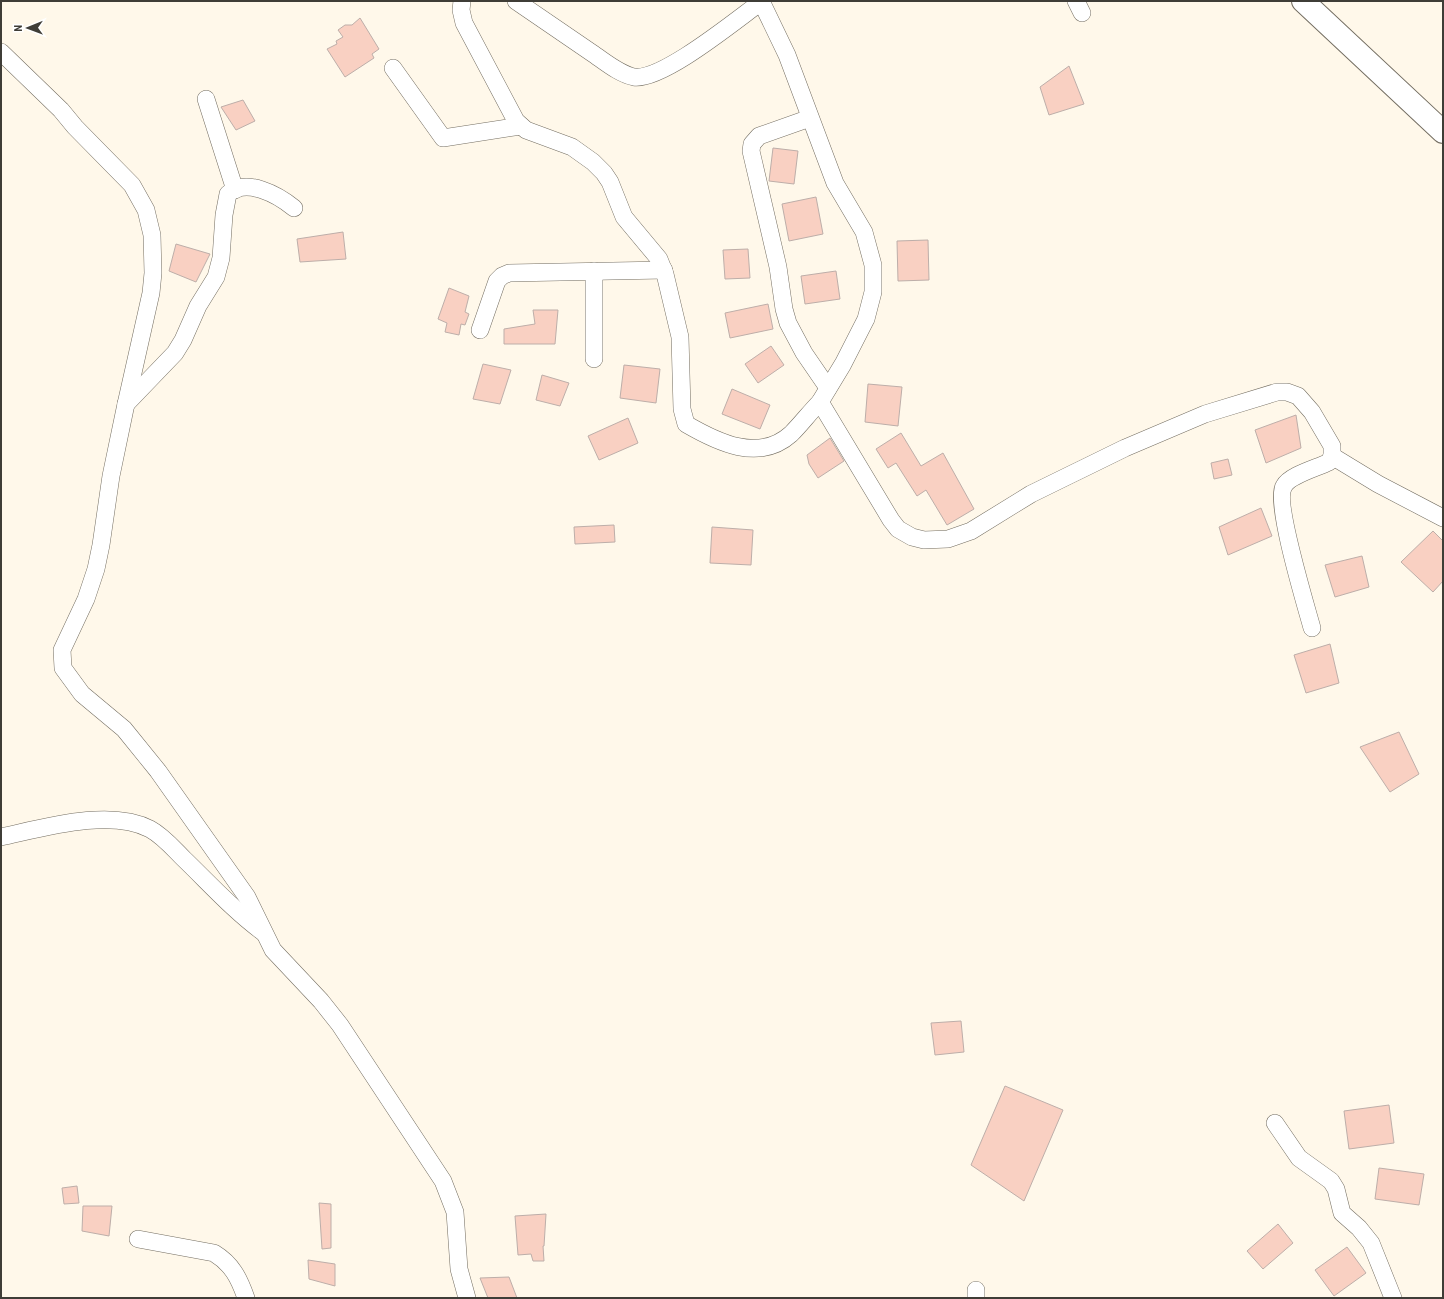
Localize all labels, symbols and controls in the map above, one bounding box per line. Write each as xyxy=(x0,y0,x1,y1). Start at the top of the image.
north arrow xyxy=(8,8,48,48)
text: N xyxy=(12,24,25,32)

